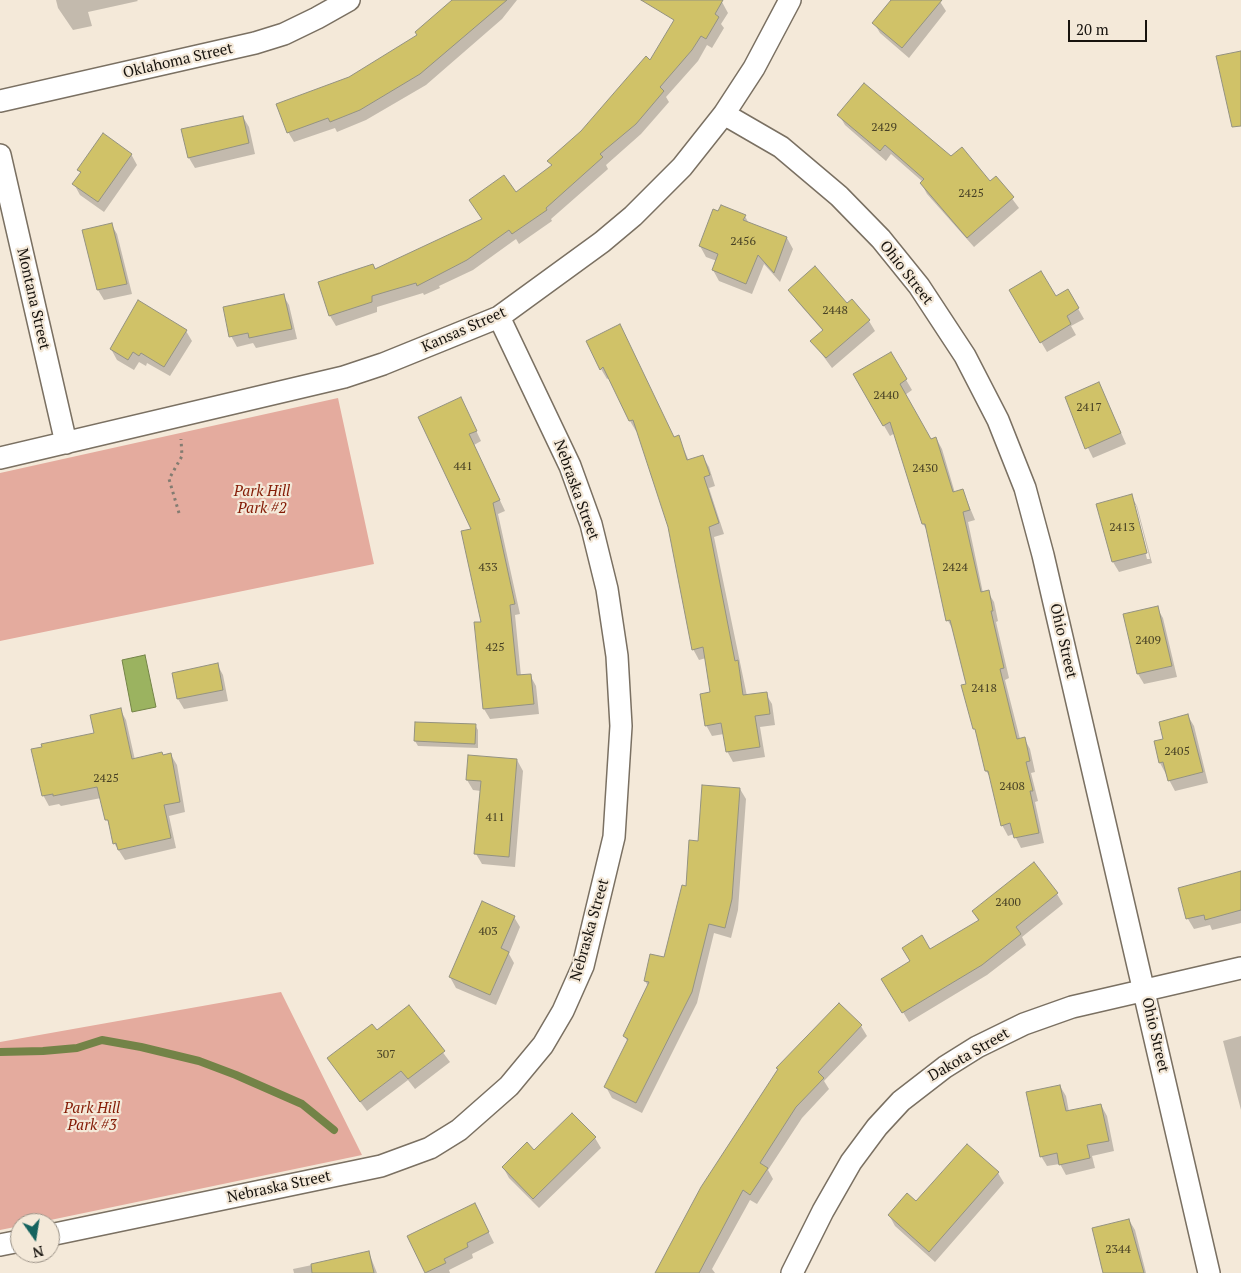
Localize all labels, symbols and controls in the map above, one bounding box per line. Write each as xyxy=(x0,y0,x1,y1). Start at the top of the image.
scale bar xyxy=(1071,10,1150,42)
text: 20 m xyxy=(1076,19,1109,39)
street label: Oklahoma Street xyxy=(121,40,235,82)
house number: 2429 xyxy=(871,121,897,135)
house number: 2425 xyxy=(958,187,984,201)
house number: 2456 xyxy=(730,235,756,249)
street label: Ohio Street xyxy=(875,237,937,309)
street label: Montana Street xyxy=(13,247,53,351)
street label: Kansas Street xyxy=(419,303,509,357)
house number: 2448 xyxy=(822,304,848,318)
house number: 2440 xyxy=(873,389,899,403)
house number: 2417 xyxy=(1076,401,1102,415)
street label: Nebraska Street xyxy=(549,437,603,543)
house number: 441 xyxy=(453,460,473,474)
house number: 2430 xyxy=(912,462,938,476)
park label: Park Hill Park #2 xyxy=(234,483,290,518)
house number: 2413 xyxy=(1109,521,1135,535)
house number: 433 xyxy=(478,561,498,575)
house number: 2424 xyxy=(942,561,968,575)
street label: Ohio Street xyxy=(1046,602,1080,680)
house number: 2409 xyxy=(1135,634,1161,648)
house number: 425 xyxy=(485,641,505,655)
house number: 2418 xyxy=(971,682,997,696)
house number: 2405 xyxy=(1164,745,1190,759)
house number: 2425 xyxy=(93,772,119,786)
house number: 2408 xyxy=(999,780,1025,794)
house number: 411 xyxy=(485,811,505,825)
street label: Nebraska Street xyxy=(567,877,613,983)
house number: 2400 xyxy=(995,896,1021,910)
house number: 403 xyxy=(478,925,498,939)
street label: Ohio Street xyxy=(1138,996,1172,1074)
street label: Dakota Street xyxy=(925,1025,1013,1085)
house number: 307 xyxy=(376,1048,396,1062)
park label: Park Hill Park #3 xyxy=(64,1100,120,1135)
street label: Nebraska Street xyxy=(226,1167,332,1207)
north arrow xyxy=(10,1213,60,1263)
text: N xyxy=(31,1242,46,1263)
house number: 2344 xyxy=(1105,1243,1131,1257)

